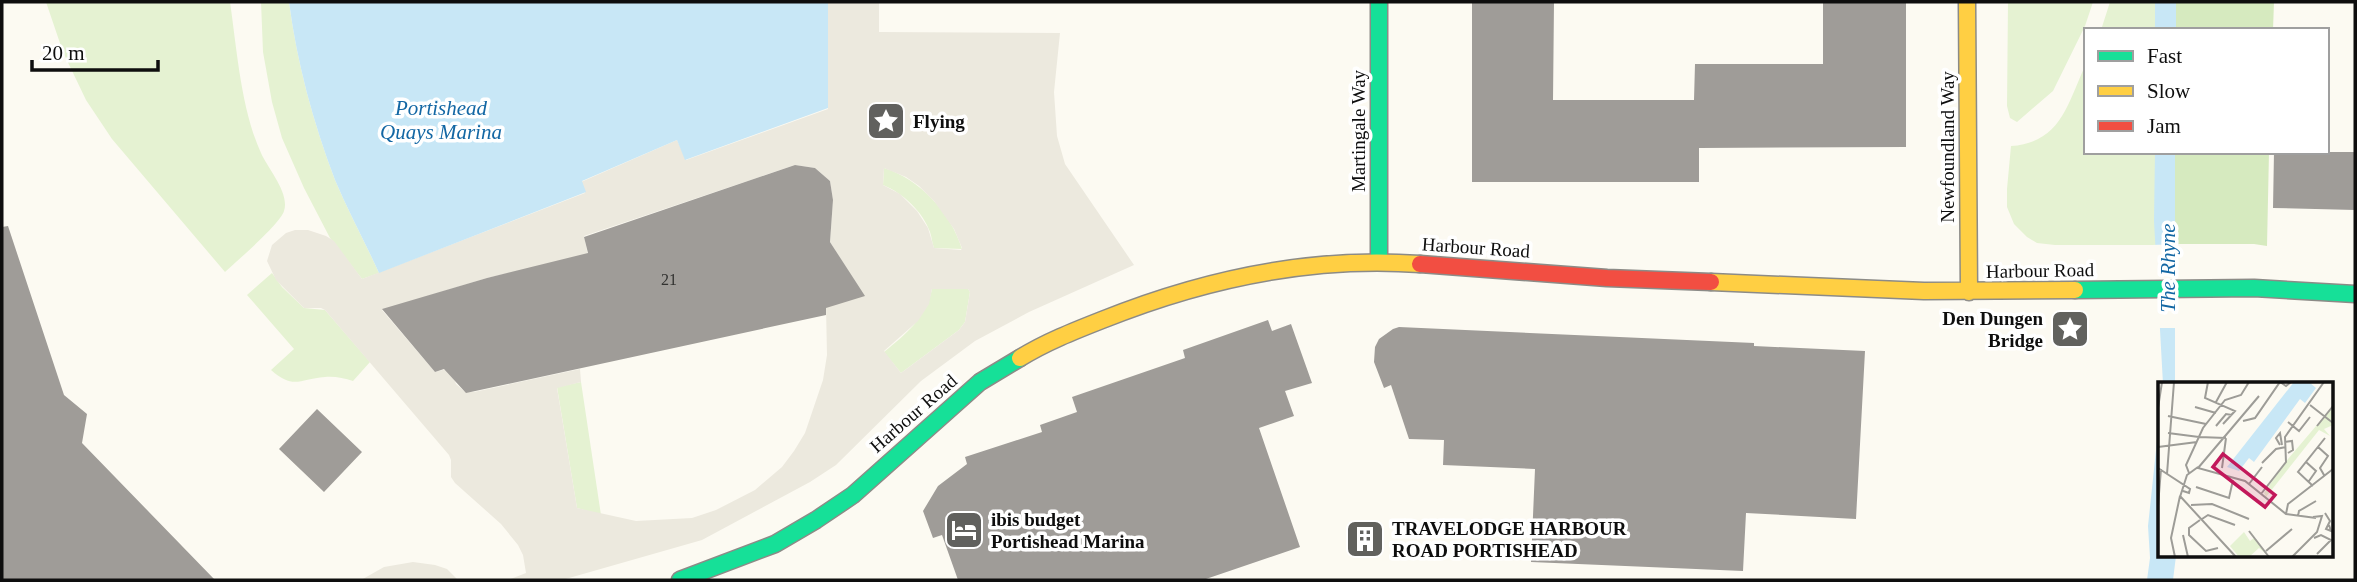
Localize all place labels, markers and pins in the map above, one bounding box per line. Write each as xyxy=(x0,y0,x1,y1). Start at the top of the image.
place icon: Flying xyxy=(865,100,907,142)
place label: Flying xyxy=(913,111,965,132)
place label: Den Dungen Bridge xyxy=(1942,308,2043,351)
place icon: Den Dungen Bridge xyxy=(2049,308,2091,350)
hotel icon: ibis budget Portishead Marina xyxy=(943,509,985,551)
place label: ibis budget Portishead Marina xyxy=(991,509,1145,552)
building icon: TRAVELODGE HARBOUR ROAD PORTISHEAD xyxy=(1344,518,1386,560)
place label: TRAVELODGE HARBOUR ROAD PORTISHEAD xyxy=(1392,518,1627,561)

